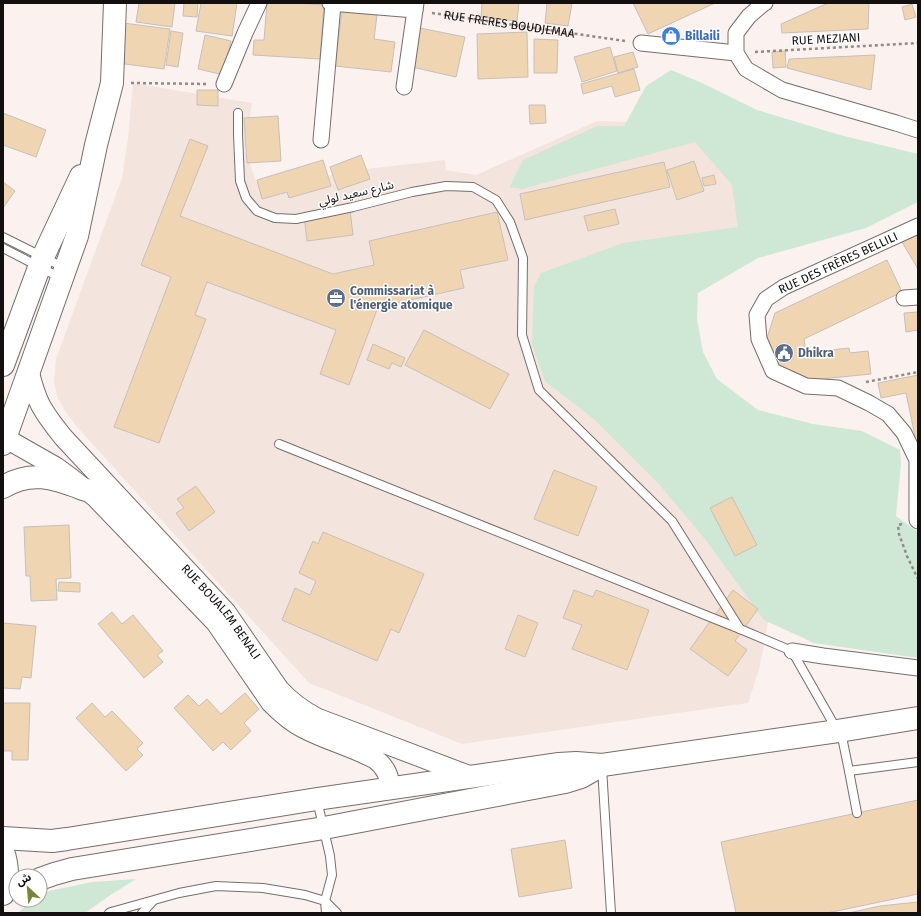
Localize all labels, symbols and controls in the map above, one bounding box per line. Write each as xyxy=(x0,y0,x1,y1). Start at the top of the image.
street label: RUE FRERES BOUDJEMAA xyxy=(443,8,576,41)
shop icon: Billaili xyxy=(660,25,682,47)
place label: Billaili xyxy=(685,29,720,43)
street label: RUE MEZIANI xyxy=(791,30,861,48)
street label: شارع سعيد لولي xyxy=(317,178,396,211)
street label: RUE DES FRÈRES BELLILI xyxy=(776,228,900,297)
place label: Commissariat à l'énergie atomique xyxy=(350,284,453,312)
office icon: Commissariat à l'énergie atomique xyxy=(325,287,347,309)
public building icon: Dhikra xyxy=(773,342,795,364)
place label: Dhikra xyxy=(798,346,834,360)
street label: RUE BOUALEM BENALI xyxy=(178,562,263,662)
north arrow xyxy=(8,868,48,908)
text: ش xyxy=(14,870,33,889)

